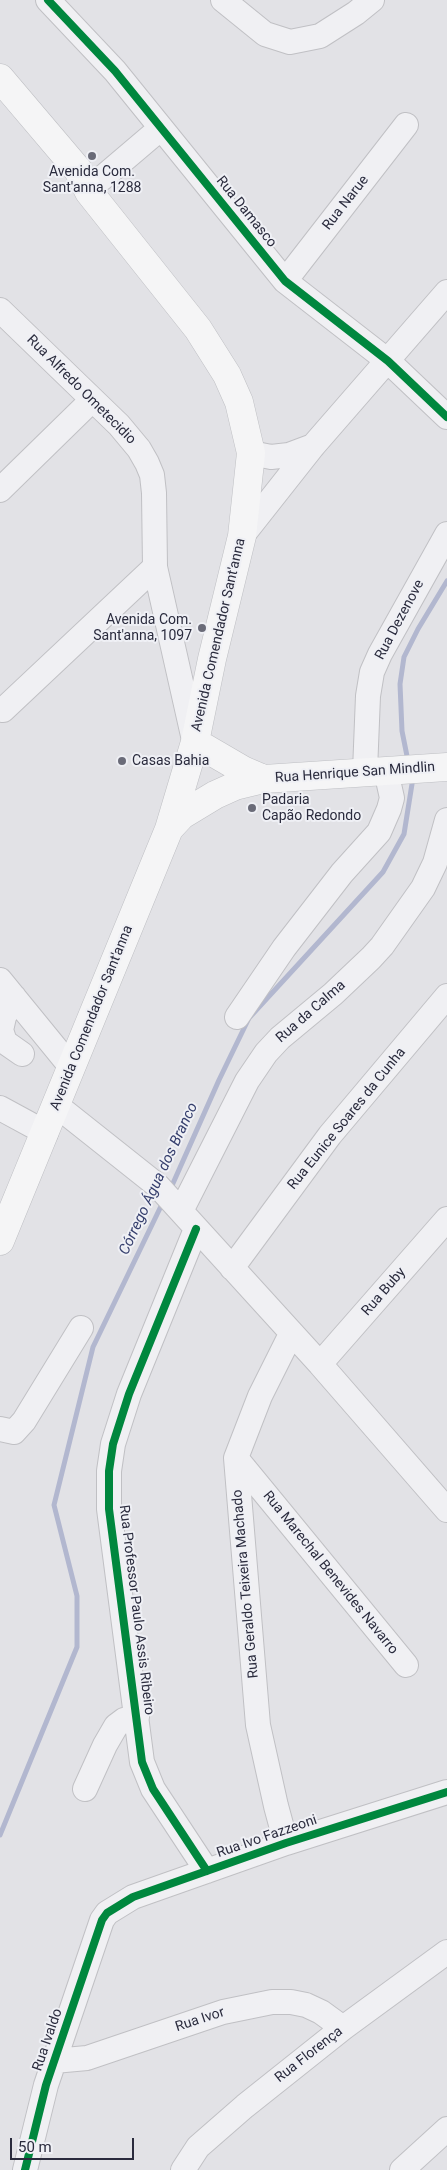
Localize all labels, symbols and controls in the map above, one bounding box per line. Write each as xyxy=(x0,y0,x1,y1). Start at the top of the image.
marker: Avenida Com. Sant'anna, 1288 xyxy=(86,150,98,162)
place label: Avenida Com. Sant'anna, 1288 xyxy=(43,164,141,196)
street label: Rua Narue xyxy=(319,172,373,234)
street label: Rua Damasco xyxy=(212,173,280,251)
street label: Rua Alfredo Ometecidio xyxy=(23,332,139,448)
street label: Avenida Comendador Sant'anna xyxy=(189,537,249,733)
street label: Rua Dezenove xyxy=(372,577,428,663)
place label: Avenida Com. Sant'anna, 1097 xyxy=(93,612,192,644)
marker: Avenida Com. Sant'anna, 1097 xyxy=(196,622,208,634)
place label: Casas Bahia xyxy=(132,753,209,769)
marker: Casas Bahia xyxy=(116,755,128,767)
street label: Rua Henrique San Mindlin xyxy=(274,759,436,787)
place label: Padaria Capão Redondo xyxy=(262,792,361,824)
marker: Padaria Capão Redondo xyxy=(246,802,258,814)
street label: Avenida Comendador Sant'anna xyxy=(47,923,137,1113)
street label: Rua da Calma xyxy=(273,977,349,1047)
street label: Rua Eunice Soares da Cunha xyxy=(285,1045,409,1193)
water label: Córrego Água dos Branco xyxy=(116,1100,202,1258)
street label: Rua Buby xyxy=(359,1264,409,1320)
street label: Rua Marechal Benevides Navarro xyxy=(259,1488,401,1658)
street label: Rua Geraldo Teixeira Machado xyxy=(229,1489,263,1679)
street label: Rua Professor Paulo Assis Ribeiro xyxy=(115,1504,157,1716)
street label: Rua Ivo Fazzeoni xyxy=(215,1812,319,1862)
street label: Rua Ivor xyxy=(173,2004,227,2036)
street label: Rua Ivaldo xyxy=(30,2007,66,2073)
street label: Rua Florença xyxy=(272,2023,346,2087)
scale bar xyxy=(12,2128,136,2160)
text: 50 m xyxy=(18,2138,52,2156)

